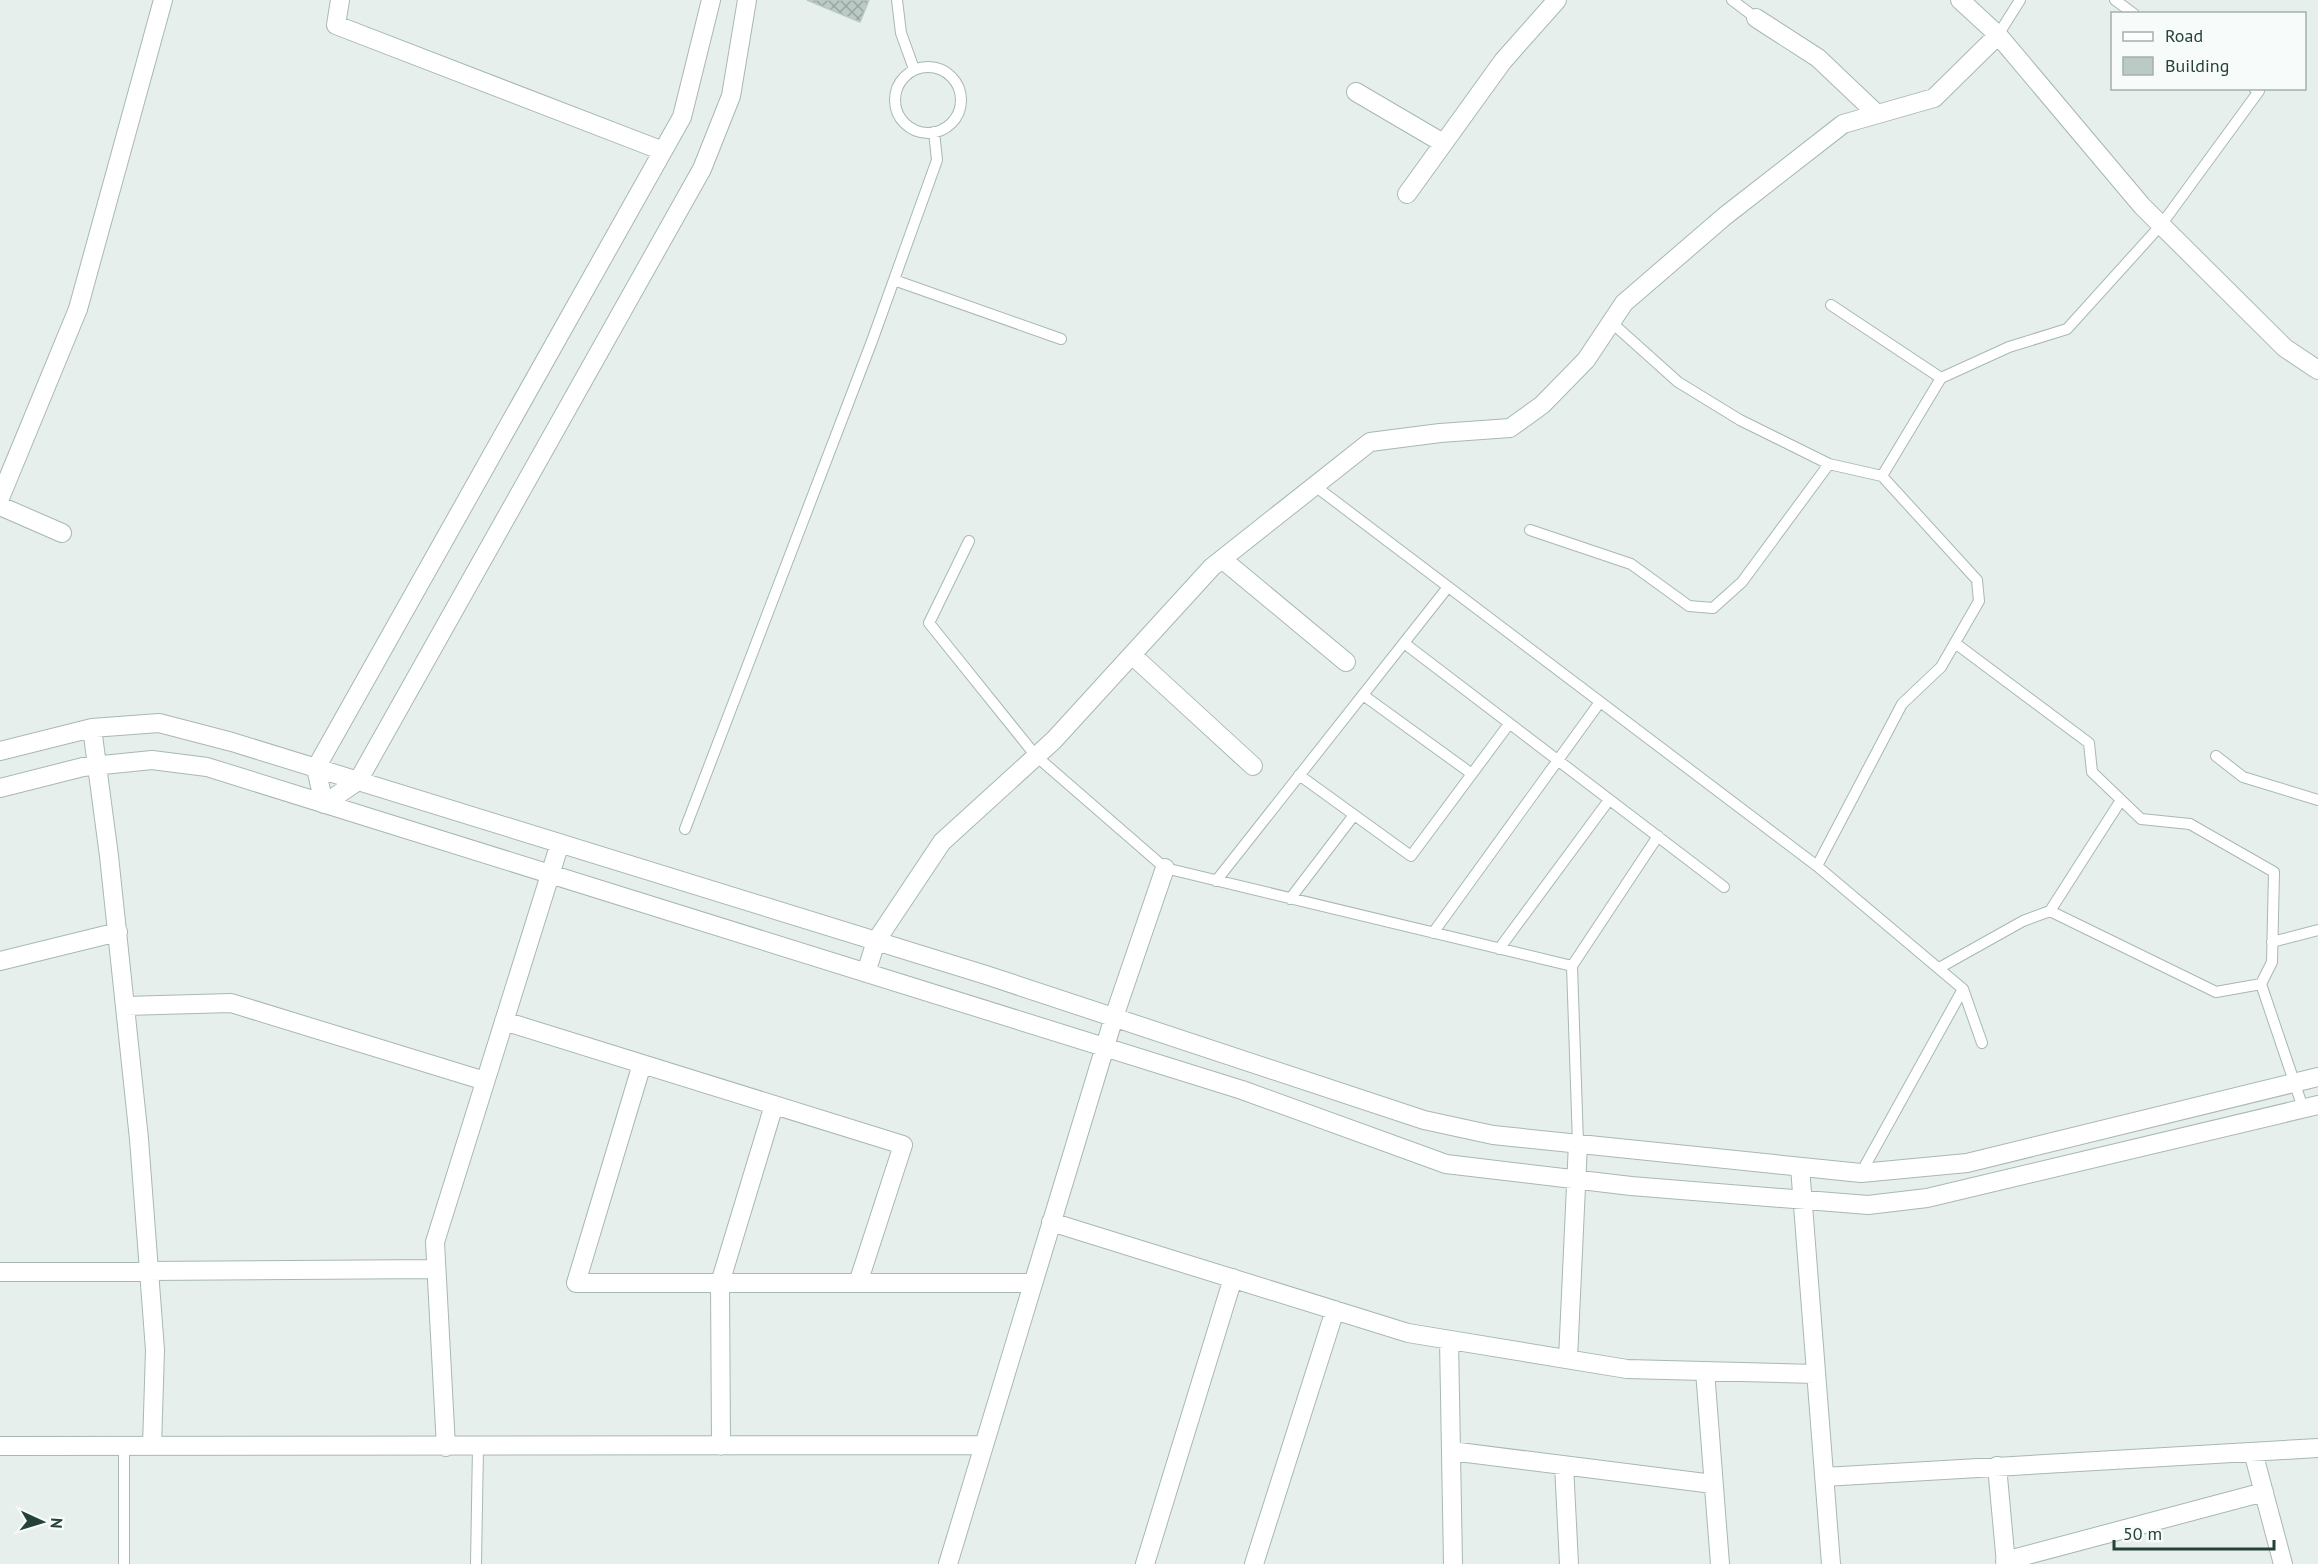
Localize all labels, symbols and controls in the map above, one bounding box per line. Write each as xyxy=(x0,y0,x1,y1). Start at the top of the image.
legend xyxy=(2111,12,2306,90)
text: Road xyxy=(2165,24,2203,47)
text: Building xyxy=(2165,54,2229,77)
north arrow xyxy=(12,1492,72,1552)
scale bar xyxy=(2114,1513,2274,1551)
text: N xyxy=(47,1517,67,1529)
text: 50 m xyxy=(2123,1522,2162,1545)

